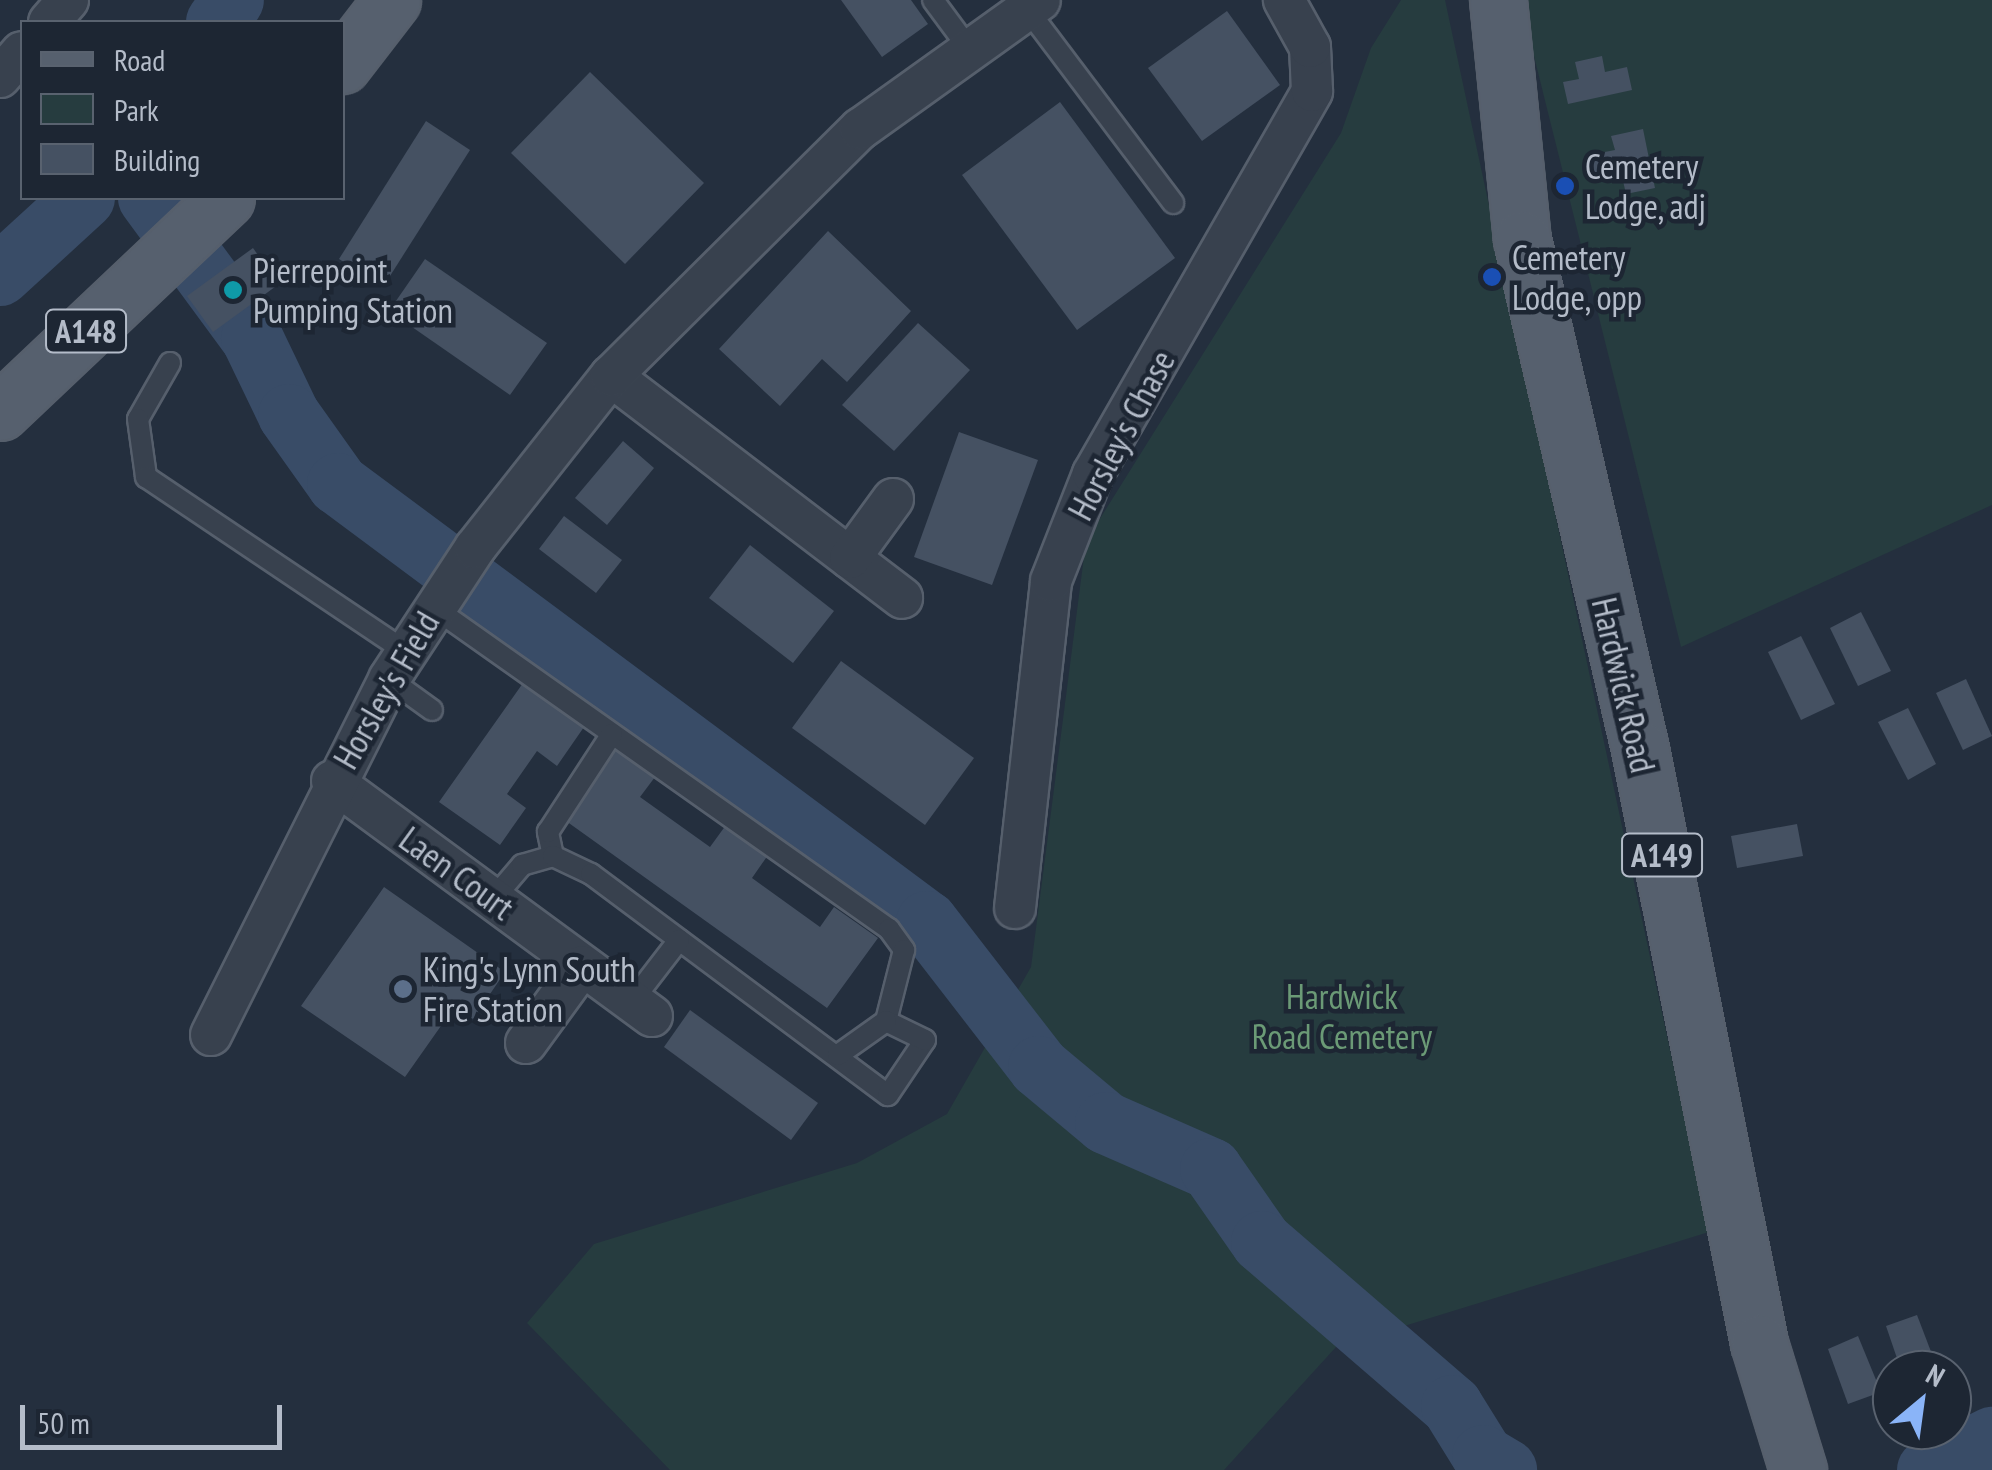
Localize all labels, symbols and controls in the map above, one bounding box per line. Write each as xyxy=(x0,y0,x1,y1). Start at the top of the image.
legend xyxy=(20,20,345,200)
text: Road xyxy=(114,40,165,79)
text: Park xyxy=(114,90,159,129)
text: Building xyxy=(114,140,200,179)
place label: Cemetery Lodge, adj xyxy=(1585,145,1708,227)
marker: Cemetery Lodge, adj xyxy=(1554,175,1576,197)
place label: Cemetery Lodge, opp xyxy=(1512,236,1644,318)
place label: Pierrepoint Pumping Station xyxy=(253,249,453,331)
marker: Cemetery Lodge, opp xyxy=(1481,266,1503,288)
marker: Pierrepoint Pumping Station xyxy=(222,279,244,301)
road number: A148 xyxy=(44,304,128,358)
street label: Horsley's Chase xyxy=(1059,343,1183,527)
street label: Hardwick Road xyxy=(1583,593,1665,777)
street label: Horsley's Field xyxy=(324,604,448,776)
street label: Laen Court xyxy=(392,818,522,928)
road number: A149 xyxy=(1620,828,1704,882)
place label: King's Lynn South Fire Station xyxy=(423,948,636,1030)
park label: Hardwick Road Cemetery xyxy=(1252,975,1432,1057)
marker: King's Lynn South Fire Station xyxy=(392,978,414,1000)
north arrow xyxy=(1872,1350,1972,1450)
text: N xyxy=(1920,1355,1951,1395)
scale bar xyxy=(25,1385,288,1447)
text: 50 m xyxy=(37,1403,90,1442)

